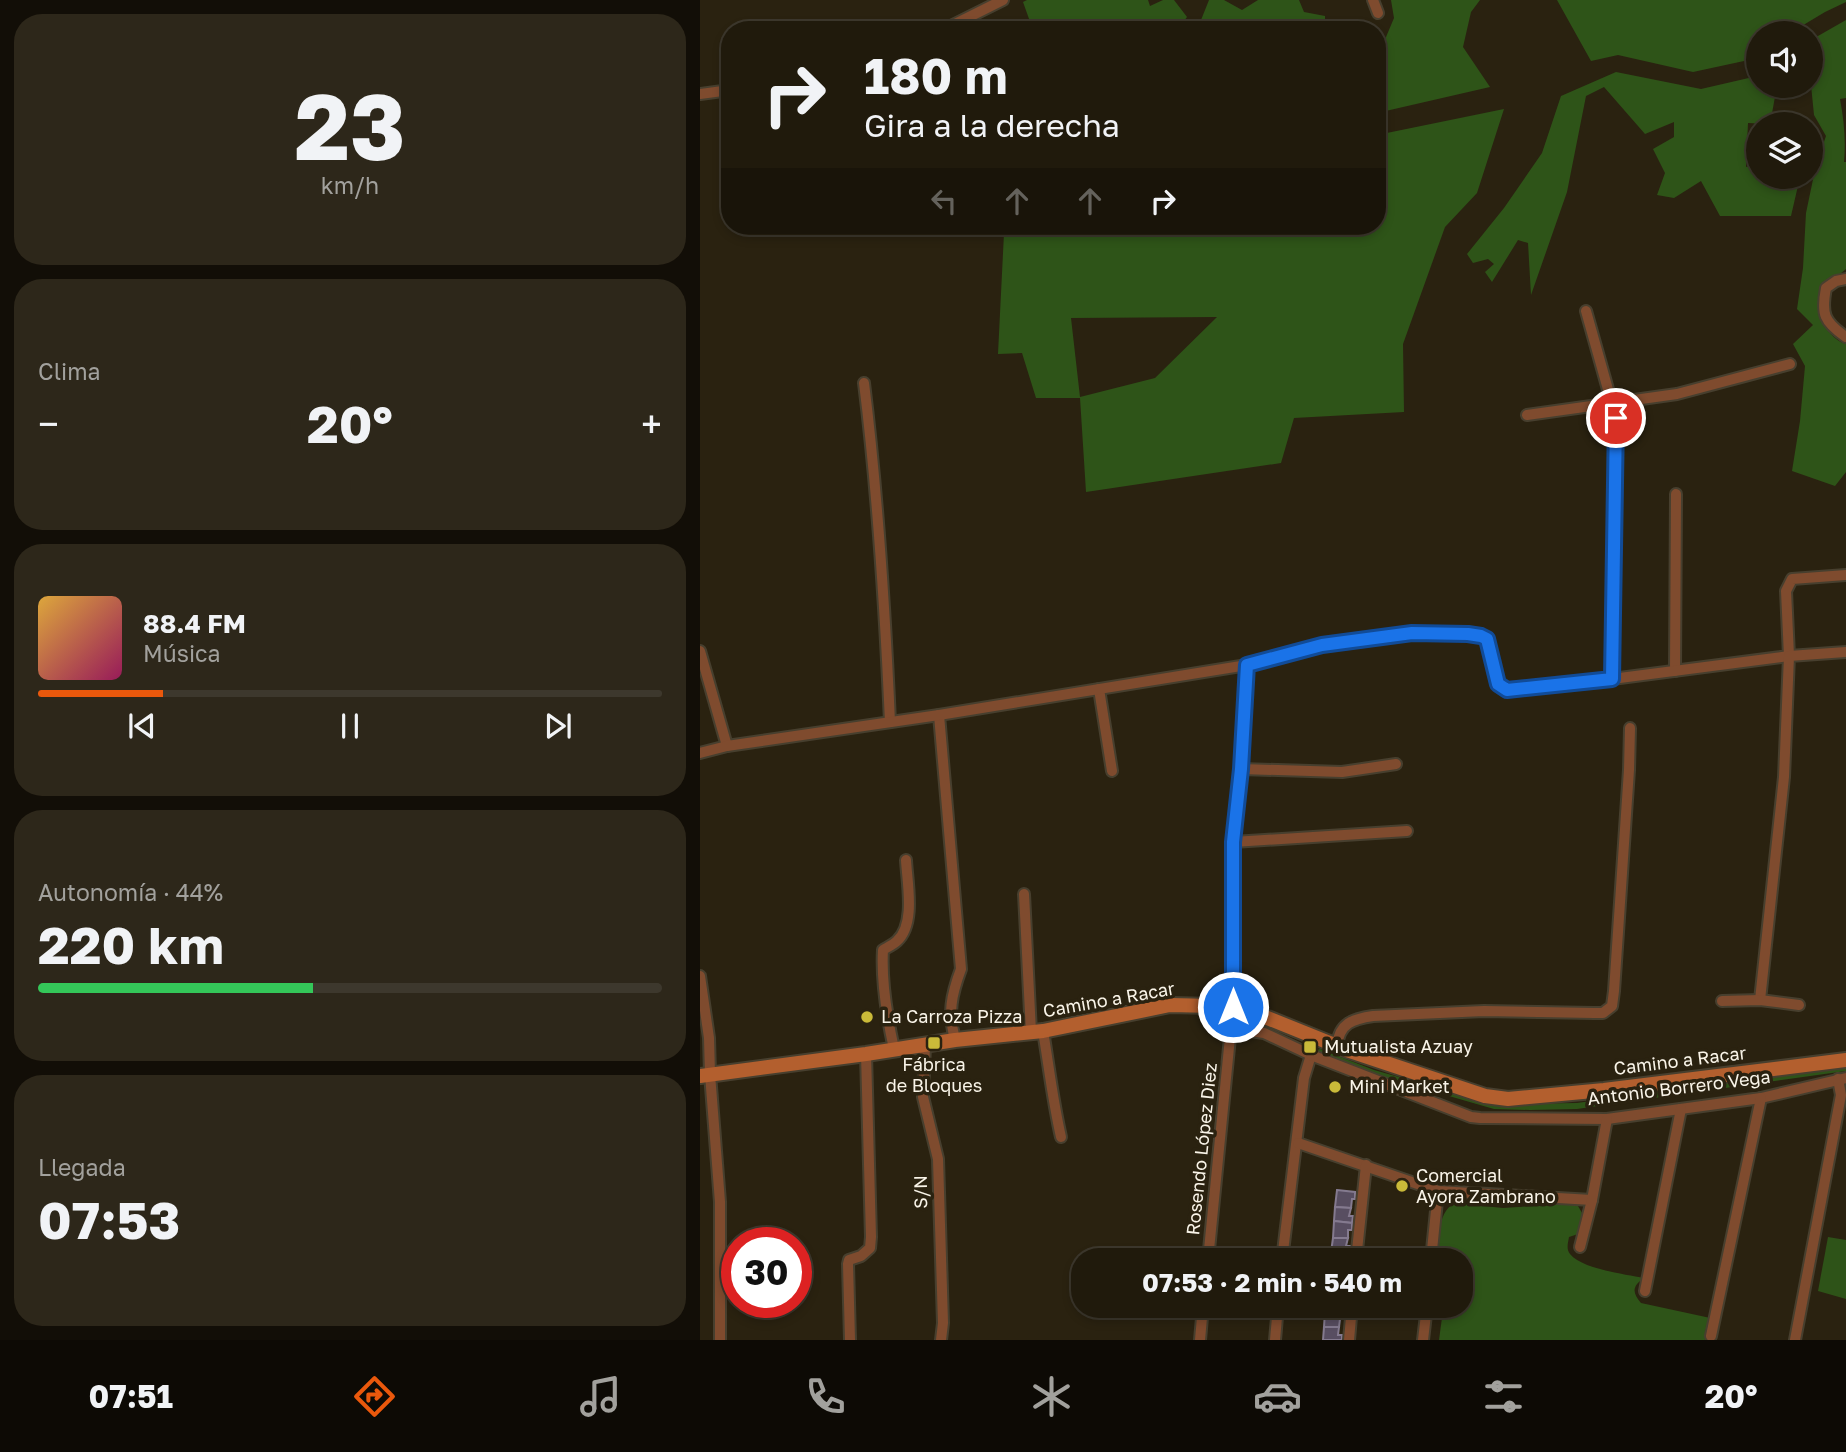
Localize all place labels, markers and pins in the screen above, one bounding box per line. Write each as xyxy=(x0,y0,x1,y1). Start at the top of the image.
pin xyxy=(1586,388,1646,448)
place label: La Carroza Pizza xyxy=(881,1005,1022,1027)
marker: La Carroza Pizza xyxy=(859,1009,875,1025)
marker: Fábrica de Bloques xyxy=(926,1035,942,1051)
place label: Mutualista Azuay xyxy=(1324,1035,1473,1057)
marker: Mutualista Azuay xyxy=(1302,1039,1318,1055)
place label: Fábrica de Bloques xyxy=(886,1053,982,1096)
place label: Mini Market xyxy=(1349,1075,1450,1097)
marker: Mini Market xyxy=(1327,1079,1343,1095)
place label: Comercial Ayora Zambrano xyxy=(1416,1164,1556,1207)
marker: Comercial Ayora Zambrano xyxy=(1394,1178,1410,1194)

